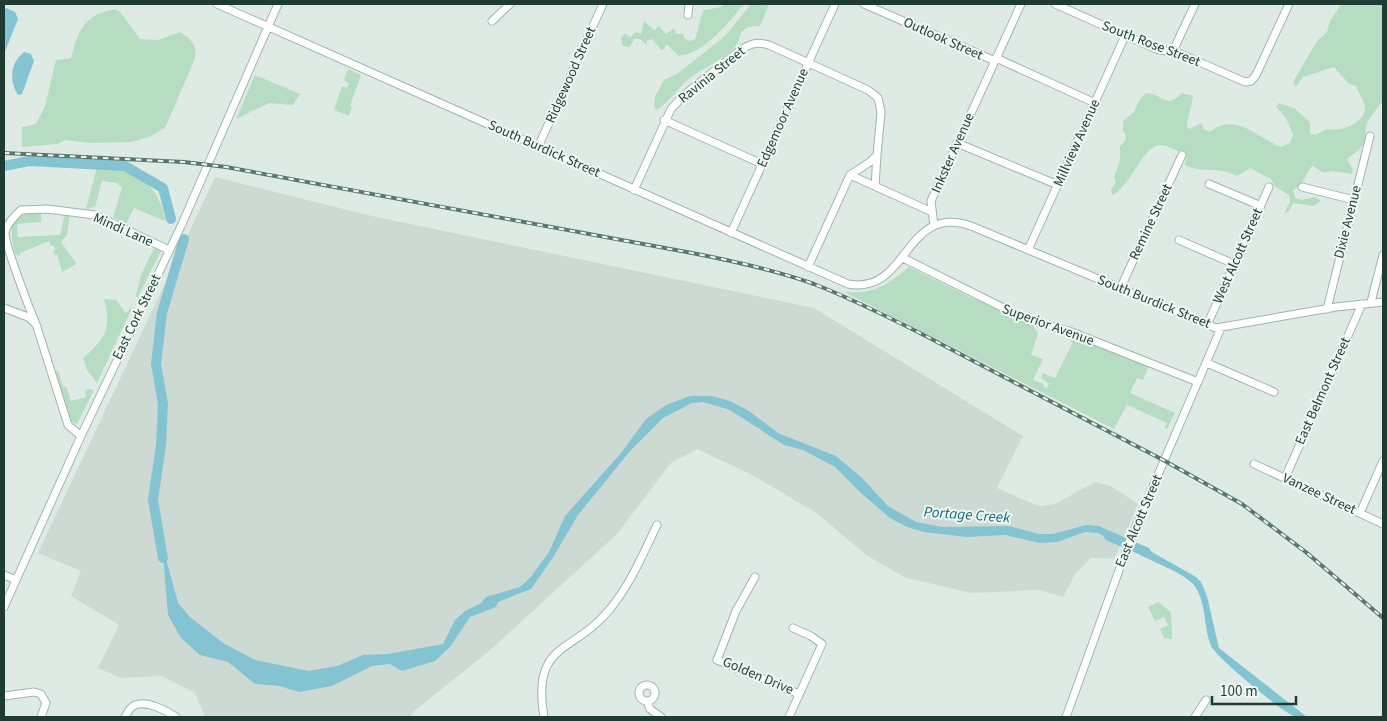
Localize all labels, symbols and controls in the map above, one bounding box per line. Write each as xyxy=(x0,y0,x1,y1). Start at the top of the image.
street label: Outlook Street xyxy=(900,13,986,66)
street label: South Rose Street xyxy=(1099,16,1203,72)
street label: Ridgewood Street xyxy=(541,23,601,127)
street label: Ravinia Street xyxy=(674,42,750,108)
street label: Edgemoor Avenue xyxy=(752,65,814,171)
street label: Millview Avenue xyxy=(1049,96,1105,190)
street label: Inkster Avenue xyxy=(926,110,980,196)
street label: South Burdick Street xyxy=(485,115,603,183)
street label: Remine Street xyxy=(1125,180,1178,264)
street label: Dixie Avenue xyxy=(1329,183,1367,261)
street label: West Alcott Street xyxy=(1208,205,1268,307)
street label: Mindi Lane xyxy=(90,208,156,252)
street label: South Burdick Street xyxy=(1094,270,1214,334)
street label: East Cork Street xyxy=(108,271,166,363)
street label: Superior Avenue xyxy=(999,299,1097,351)
street label: East Belmont Street xyxy=(1290,334,1356,448)
street label: Vanzee Street xyxy=(1279,468,1359,520)
street label: East Alcott Street xyxy=(1110,471,1168,571)
water label: Portage Creek xyxy=(923,502,1012,529)
street label: Golden Drive xyxy=(719,652,797,700)
scale bar xyxy=(1212,674,1296,706)
text: 100 m xyxy=(1220,681,1258,702)

